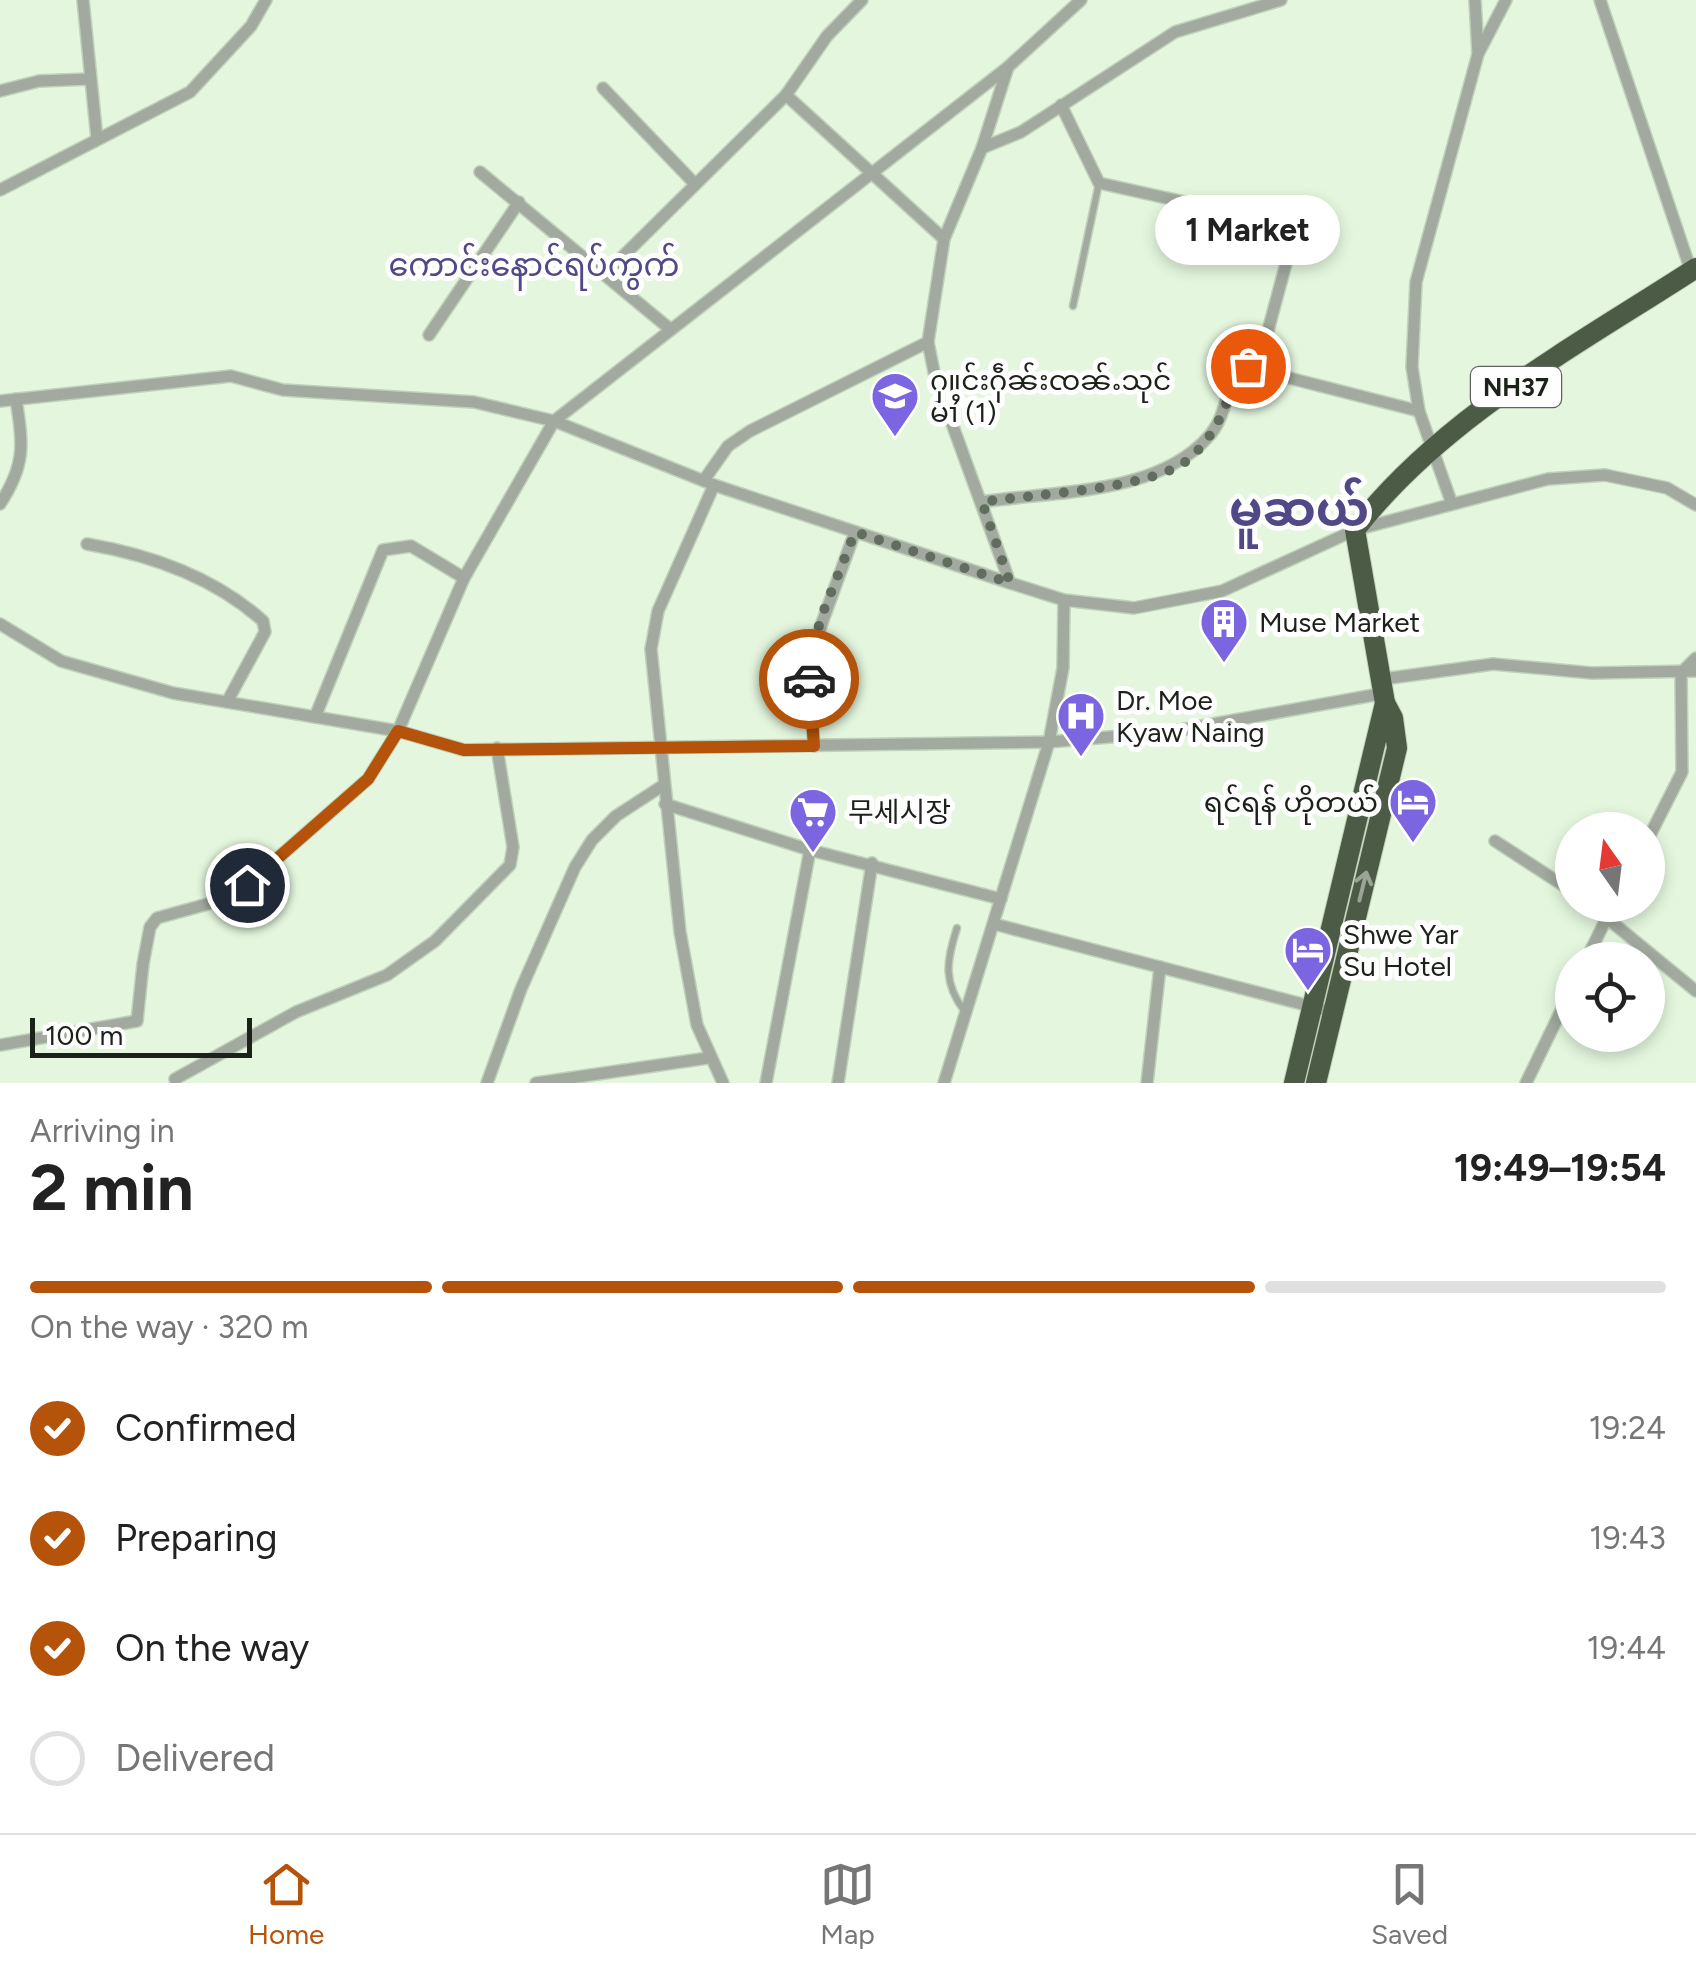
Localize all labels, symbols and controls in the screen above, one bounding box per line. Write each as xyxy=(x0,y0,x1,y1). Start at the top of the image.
callout: 1 Market xyxy=(1156,196,1340,266)
text: 1 Market xyxy=(1185,211,1310,249)
district label: ကောင်းနောင်ရပ်ကွက် xyxy=(388,242,680,291)
pin xyxy=(1206,324,1291,409)
icon: bag xyxy=(1221,339,1276,394)
place label: ႁူင်းႁဵၼ်းၸၼ်ႉသုင် မၢႆ (1) xyxy=(930,362,1171,429)
road number: NH37 xyxy=(1471,367,1561,407)
school or university icon: ႁူင်းႁဵၼ်းၸၼ်ႉသုင် မၢႆ (1) xyxy=(869,370,921,438)
district label: မူဆယ် xyxy=(1229,477,1369,549)
building icon: Muse Market xyxy=(1198,596,1250,664)
place label: Muse Market xyxy=(1259,605,1420,639)
courier xyxy=(759,629,859,729)
icon: car xyxy=(782,652,837,707)
place label: Dr. Moe Kyaw Naing xyxy=(1116,683,1265,749)
hospital icon: Dr. Moe Kyaw Naing xyxy=(1055,690,1107,758)
hotel icon: ရင်ရန် ဟိုတယ် xyxy=(1387,776,1439,844)
place label: ရင်ရန် ဟိုတယ် xyxy=(1204,784,1378,825)
supermarket icon: 무세시장 xyxy=(787,786,839,854)
place label: 무세시장 xyxy=(848,795,951,829)
north arrow xyxy=(1555,812,1665,922)
map controls xyxy=(1555,812,1665,1052)
pin xyxy=(205,843,290,928)
icon: home xyxy=(220,858,275,913)
one-way arrow xyxy=(1355,871,1373,903)
place label: Shwe Yar Su Hotel xyxy=(1343,917,1459,983)
hotel icon: Shwe Yar Su Hotel xyxy=(1282,924,1334,992)
button: locate xyxy=(1555,942,1665,1052)
scale bar xyxy=(30,1013,252,1058)
text: 100 m xyxy=(45,1018,123,1052)
text: Arriving in xyxy=(30,1112,175,1150)
text: 19:49–19:54 xyxy=(1454,1145,1666,1191)
text: 2 min xyxy=(30,1148,194,1226)
text: On the way · 320 m xyxy=(30,1308,308,1346)
icon: check xyxy=(30,1401,85,1456)
text: Confirmed xyxy=(115,1405,297,1451)
text: 19:24 xyxy=(1589,1409,1666,1447)
icon: check xyxy=(30,1511,85,1566)
text: Preparing xyxy=(115,1515,277,1561)
text: 19:43 xyxy=(1589,1519,1666,1557)
icon: check xyxy=(30,1621,85,1676)
text: On the way xyxy=(115,1625,309,1671)
text: 19:44 xyxy=(1587,1629,1666,1667)
text: Delivered xyxy=(115,1735,275,1781)
tab: Home xyxy=(248,1857,324,1951)
tab: Map xyxy=(820,1857,875,1951)
tab: Saved xyxy=(1371,1857,1448,1951)

